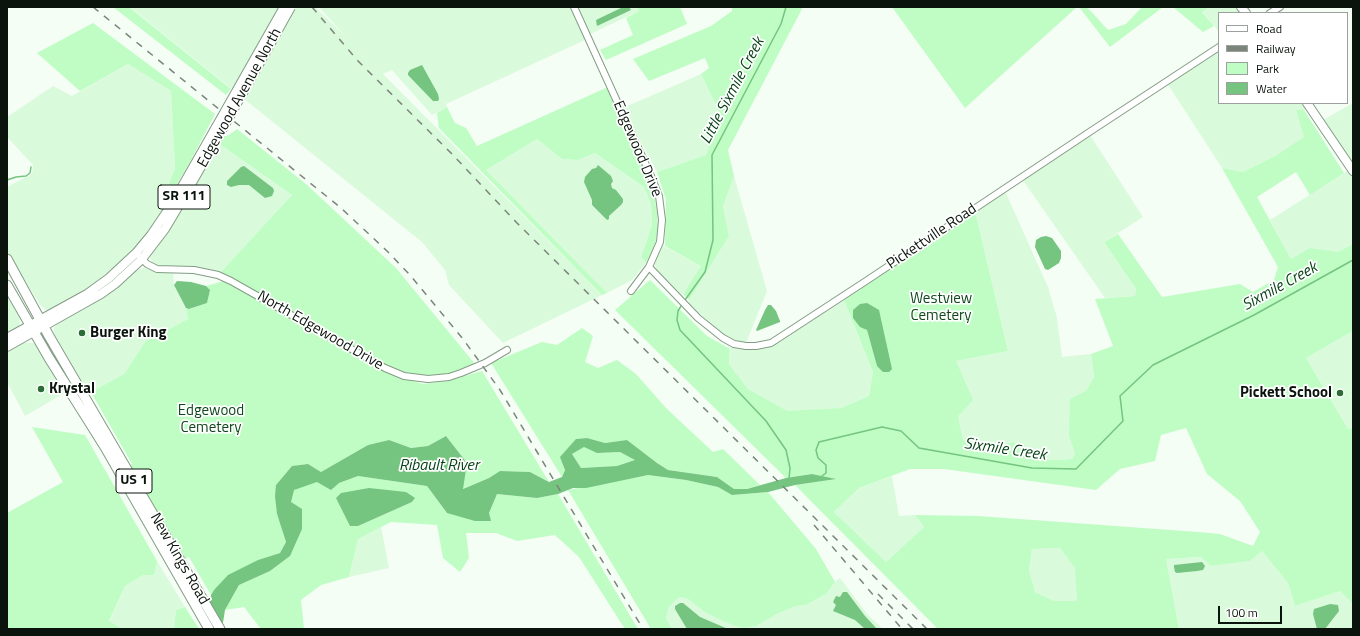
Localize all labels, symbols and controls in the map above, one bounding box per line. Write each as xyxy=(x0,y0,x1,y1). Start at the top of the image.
legend xyxy=(1218,12,1348,104)
text: Road xyxy=(1256,19,1282,38)
street label: Edgewood Avenue North xyxy=(194,25,286,171)
water label: Little Sixmile Creek xyxy=(697,35,769,147)
text: Railway xyxy=(1256,39,1296,58)
text: Park xyxy=(1256,59,1279,78)
text: Water xyxy=(1256,79,1287,98)
street label: Edgewood Drive xyxy=(609,98,665,200)
road number: SR 111 xyxy=(158,185,210,209)
street label: Pickettville Road xyxy=(884,200,980,274)
water label: Sixmile Creek xyxy=(1239,259,1321,315)
street label: North Edgewood Drive xyxy=(254,288,386,374)
park label: Westview Cemetery xyxy=(910,290,972,325)
place label: Burger King xyxy=(90,324,167,342)
marker: Burger King xyxy=(77,328,87,338)
place label: Krystal xyxy=(49,380,95,398)
marker: Krystal xyxy=(36,384,46,394)
place label: Pickett School xyxy=(1240,384,1332,402)
marker: Pickett School xyxy=(1335,388,1345,398)
park label: Edgewood Cemetery xyxy=(178,402,244,437)
water label: Sixmile Creek xyxy=(963,435,1047,465)
water label: Ribault River xyxy=(399,456,479,476)
road number: US 1 xyxy=(116,469,152,493)
street label: New Kings Road xyxy=(146,510,212,608)
scale bar xyxy=(1220,598,1284,624)
text: 100 m xyxy=(1225,603,1258,622)

